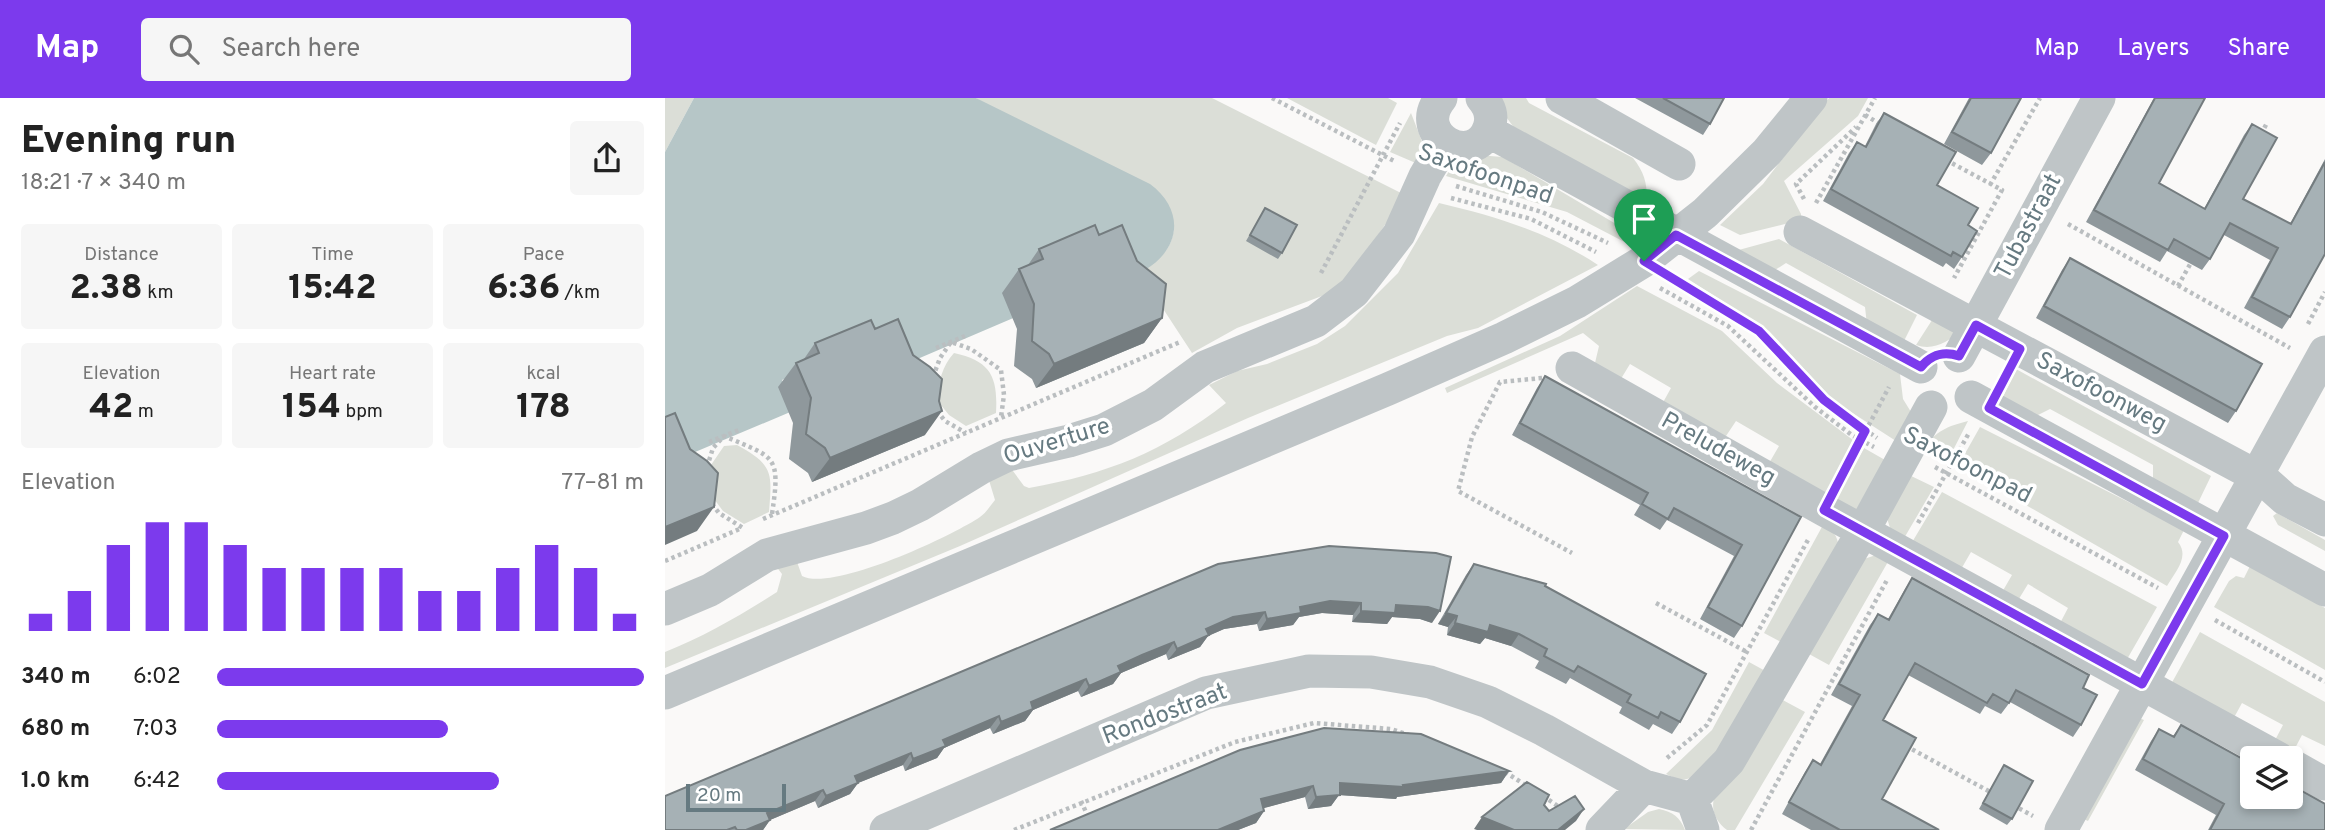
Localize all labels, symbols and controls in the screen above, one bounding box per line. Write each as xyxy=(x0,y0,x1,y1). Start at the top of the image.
search box xyxy=(141,18,631,81)
text: Map xyxy=(35,28,99,70)
icon: search xyxy=(165,30,203,68)
text: Search here xyxy=(221,33,360,66)
text: Map xyxy=(2034,34,2079,64)
text: Layers xyxy=(2117,34,2189,64)
text: Share xyxy=(2227,34,2290,64)
text: Evening run xyxy=(21,118,236,167)
button: share xyxy=(570,121,644,195)
street label: Saxofoonpad xyxy=(1414,138,1556,212)
text: 18:21 · 7 × 340 m xyxy=(21,169,186,198)
street label: Tubastraat xyxy=(1989,169,2069,285)
pin xyxy=(1614,189,1674,261)
icon: arrive xyxy=(1625,200,1663,238)
text: Distance xyxy=(84,243,159,267)
text: Time xyxy=(311,243,354,267)
text: Pace xyxy=(523,243,564,267)
text: 2.38 xyxy=(69,267,143,311)
text: 15:42 xyxy=(288,267,377,311)
text: 6:36 xyxy=(487,267,560,311)
text: km xyxy=(143,281,174,305)
text: /km xyxy=(560,281,600,305)
street label: Saxofoonweg xyxy=(2031,346,2171,440)
text: Elevation xyxy=(82,362,161,386)
text: Heart rate xyxy=(289,362,376,386)
text: kcal xyxy=(527,362,560,386)
text: 42 xyxy=(89,386,133,430)
text: 154 xyxy=(282,386,341,430)
text: 178 xyxy=(516,386,571,430)
text: m xyxy=(133,400,154,424)
text: bpm xyxy=(341,400,383,424)
street label: Preludeweg xyxy=(1655,406,1781,494)
street label: Ouverture xyxy=(1000,412,1114,472)
street label: Saxofoonpad xyxy=(1897,421,2037,511)
text: Elevation xyxy=(21,469,116,498)
text: 77–81 m xyxy=(561,469,644,498)
text: 340 m xyxy=(21,663,91,692)
text: 6:02 xyxy=(133,663,181,692)
street label: Rondostraat xyxy=(1098,677,1232,753)
text: 680 m xyxy=(21,715,90,744)
text: 7:03 xyxy=(133,715,178,744)
map controls xyxy=(2240,746,2303,809)
button: layers xyxy=(2240,746,2303,809)
text: 1.0 km xyxy=(21,767,90,796)
text: 6:42 xyxy=(133,767,180,796)
scale bar xyxy=(686,781,786,813)
text: 20 m xyxy=(697,784,741,808)

